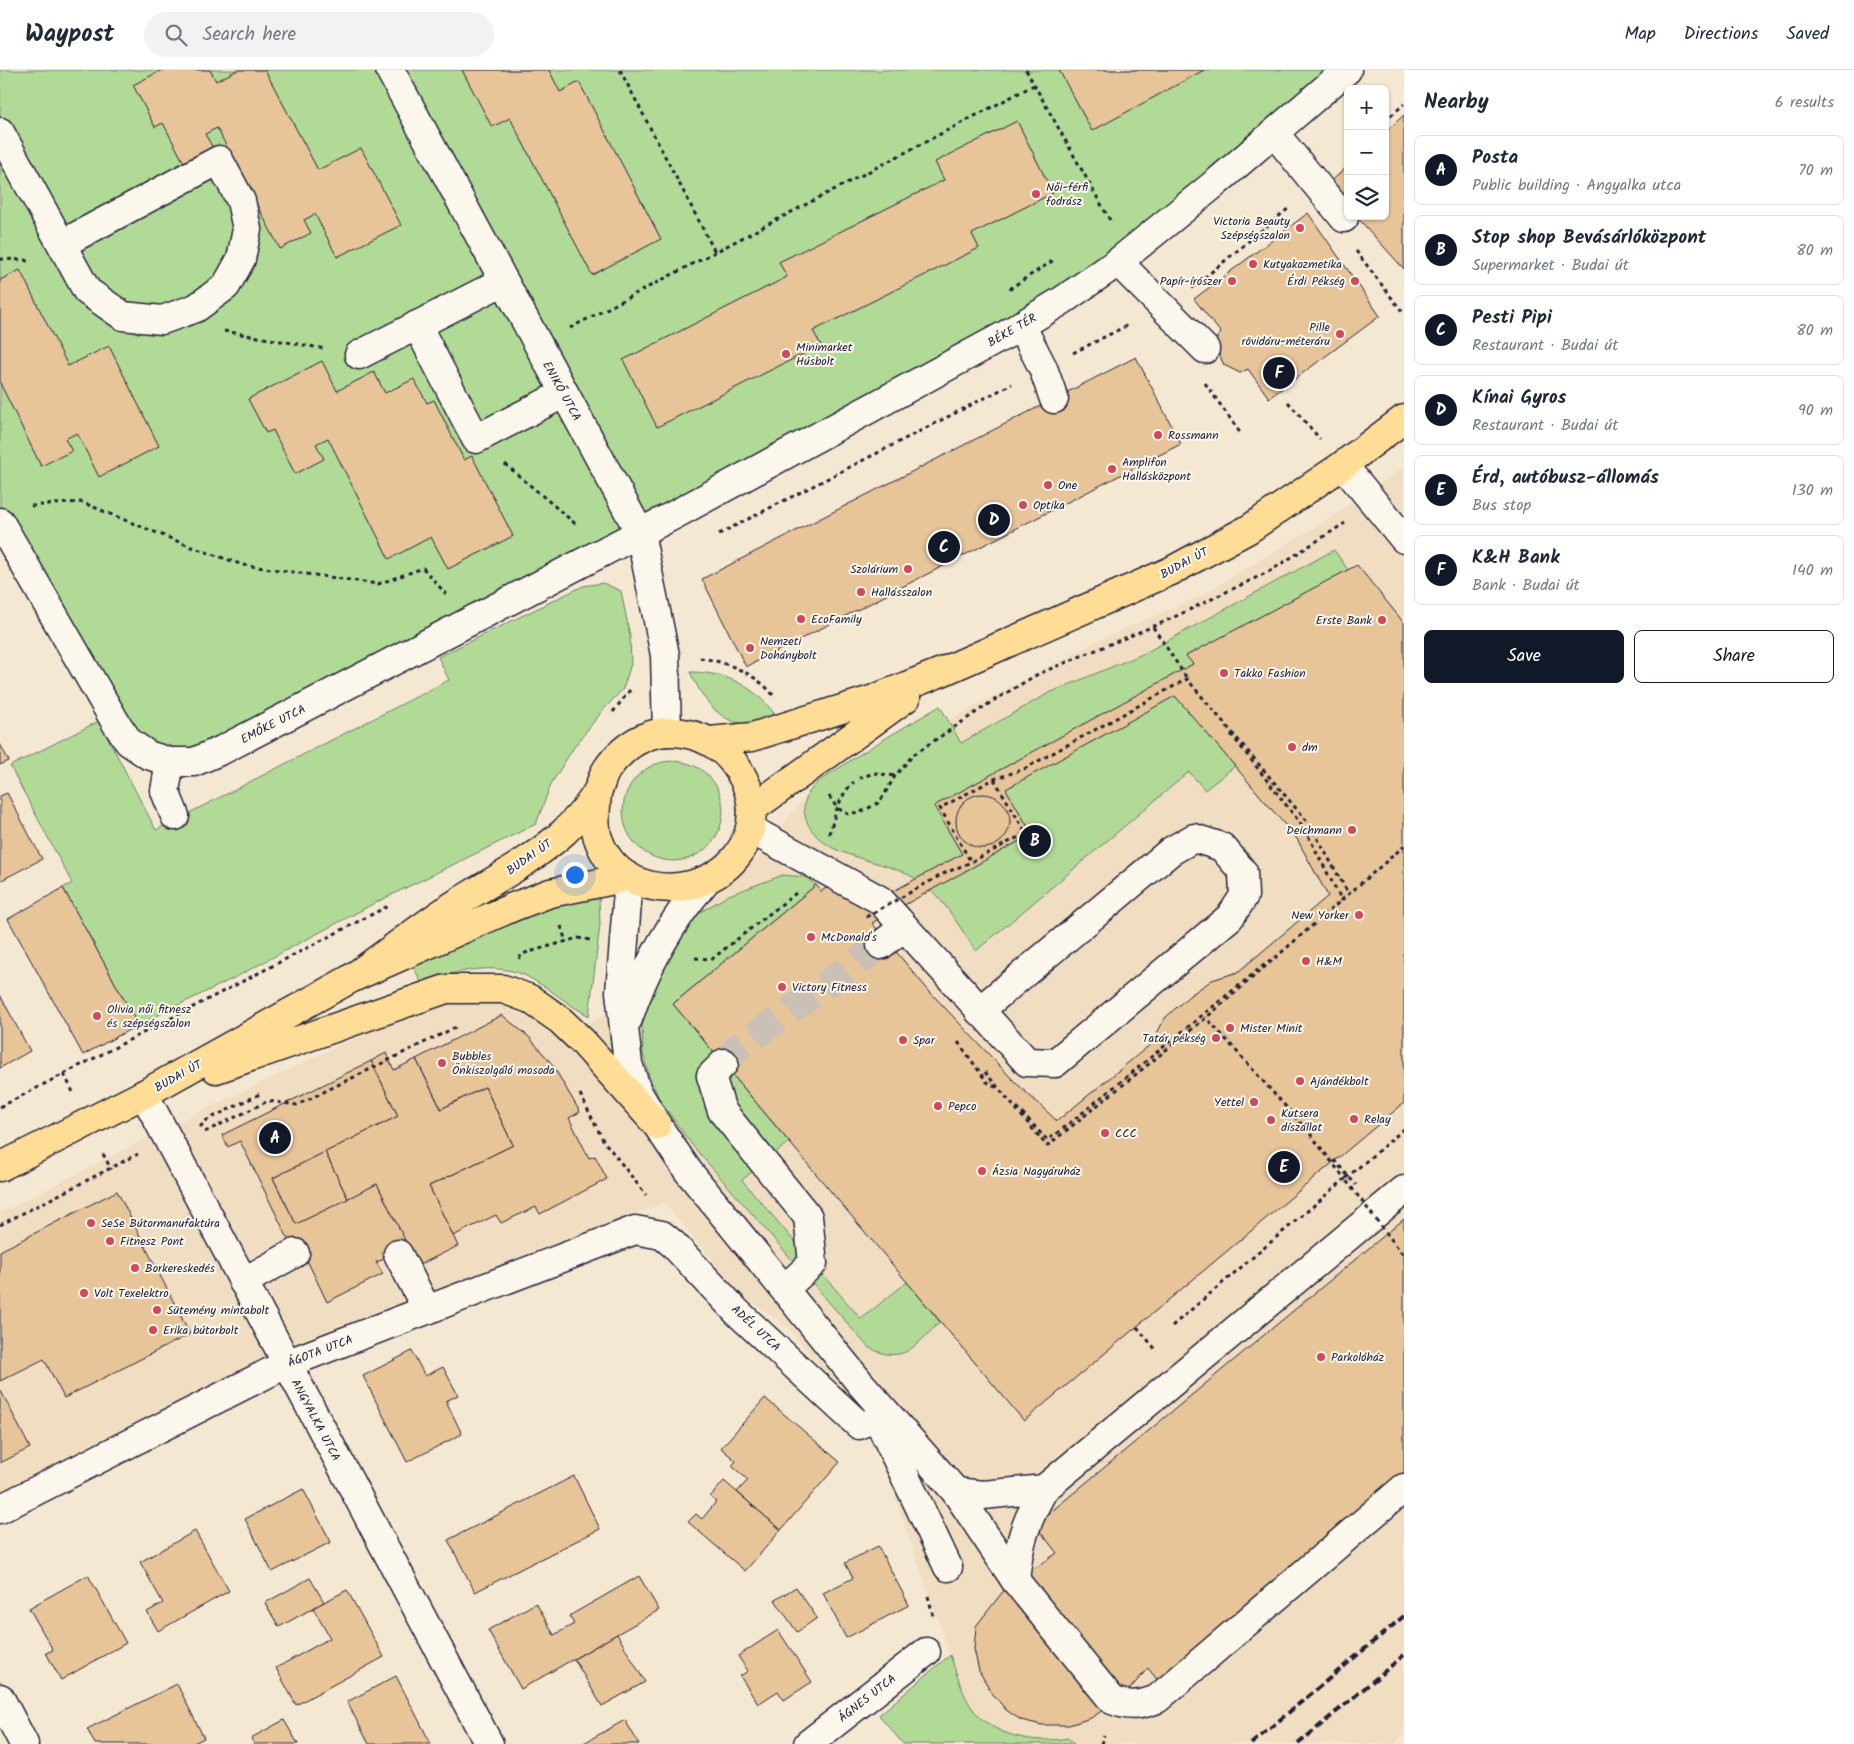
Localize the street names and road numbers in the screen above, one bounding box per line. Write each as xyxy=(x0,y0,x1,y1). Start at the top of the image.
street label: BÉKE TÉR xyxy=(984,309,1040,352)
street label: ENIKŐ UTCA xyxy=(537,358,586,425)
street label: BUDAI ÚT xyxy=(1157,542,1213,584)
street label: EMŐKE UTCA xyxy=(237,700,309,749)
street label: BUDAI ÚT xyxy=(503,834,557,880)
street label: BUDAI ÚT xyxy=(151,1055,207,1097)
street label: ADÉL UTCA xyxy=(727,1300,785,1356)
street label: ÁGOTA UTCA xyxy=(285,1330,356,1373)
street label: ANGYALKA UTCA xyxy=(286,1376,345,1465)
street label: ÁGNES UTCA xyxy=(834,1670,900,1727)

